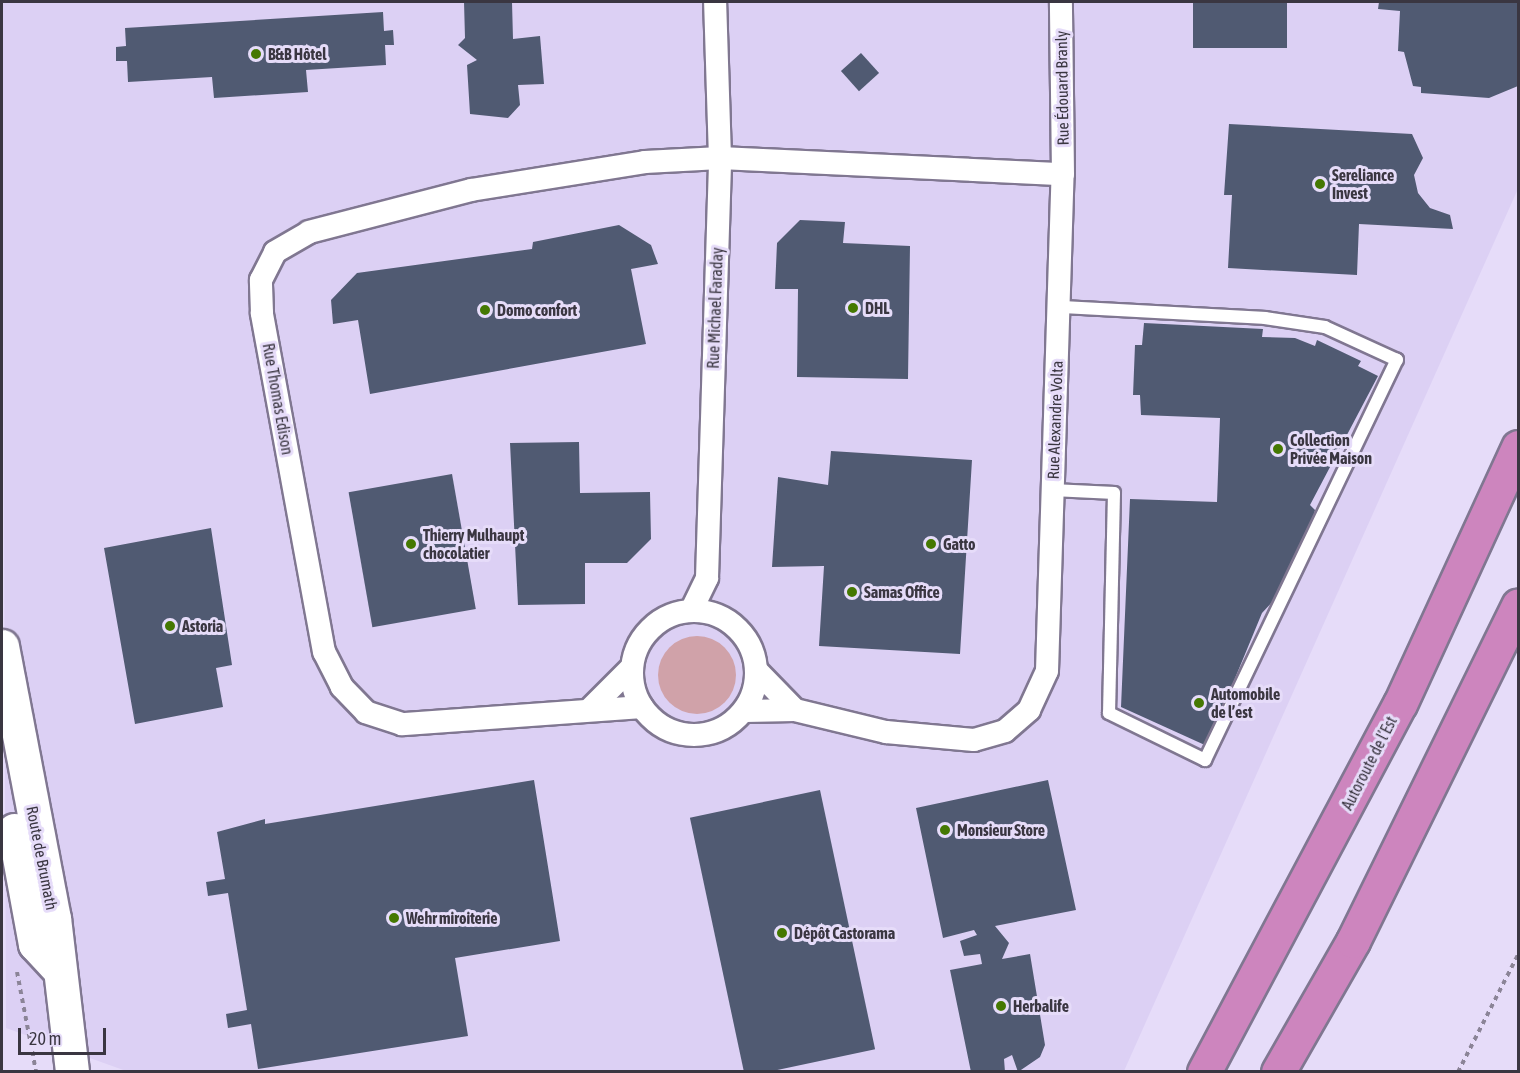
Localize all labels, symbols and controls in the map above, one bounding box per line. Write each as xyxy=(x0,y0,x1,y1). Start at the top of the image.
street label: Rue Édouard Branly xyxy=(1051,31,1073,145)
place label: B&B Hôtel xyxy=(268,44,326,64)
marker: B&B Hôtel xyxy=(249,47,263,61)
place label: Sereliance Invest xyxy=(1332,165,1394,203)
marker: Sereliance Invest xyxy=(1313,177,1327,191)
street label: Rue Michael Faraday xyxy=(703,247,727,369)
place label: DHL xyxy=(865,298,889,318)
place label: Domo confort xyxy=(497,300,577,320)
marker: DHL xyxy=(846,301,860,315)
marker: Domo confort xyxy=(478,303,492,317)
street label: Rue Thomas Edison xyxy=(259,342,297,456)
street label: Rue Alexandre Volta xyxy=(1043,360,1067,480)
place label: Collection Privée Maison xyxy=(1290,430,1372,468)
marker: Collection Privée Maison xyxy=(1271,442,1285,456)
place label: Thierry Mulhaupt chocolatier xyxy=(423,525,524,563)
place label: Gatto xyxy=(943,534,975,554)
marker: Thierry Mulhaupt chocolatier xyxy=(404,537,418,551)
marker: Gatto xyxy=(924,537,938,551)
place label: Samas Office xyxy=(864,582,940,602)
marker: Samas Office xyxy=(845,585,859,599)
place label: Astoria xyxy=(182,616,223,636)
marker: Astoria xyxy=(163,619,177,633)
place label: Automobile de l’est xyxy=(1211,684,1280,722)
marker: Automobile de l’est xyxy=(1192,696,1206,710)
street label: Autoroute de l’Est xyxy=(1337,713,1401,813)
street label: Route de Brumath xyxy=(23,804,61,912)
place label: Monsieur Store xyxy=(957,820,1045,840)
marker: Monsieur Store xyxy=(938,823,952,837)
place label: Wehr miroiterie xyxy=(406,908,498,928)
marker: Wehr miroiterie xyxy=(387,911,401,925)
place label: Dépôt Castorama xyxy=(794,923,895,943)
marker: Dépôt Castorama xyxy=(775,926,789,940)
place label: Herbalife xyxy=(1013,996,1069,1016)
marker: Herbalife xyxy=(994,999,1008,1013)
scale bar xyxy=(21,1016,110,1054)
text: 20 m xyxy=(29,1028,61,1049)

